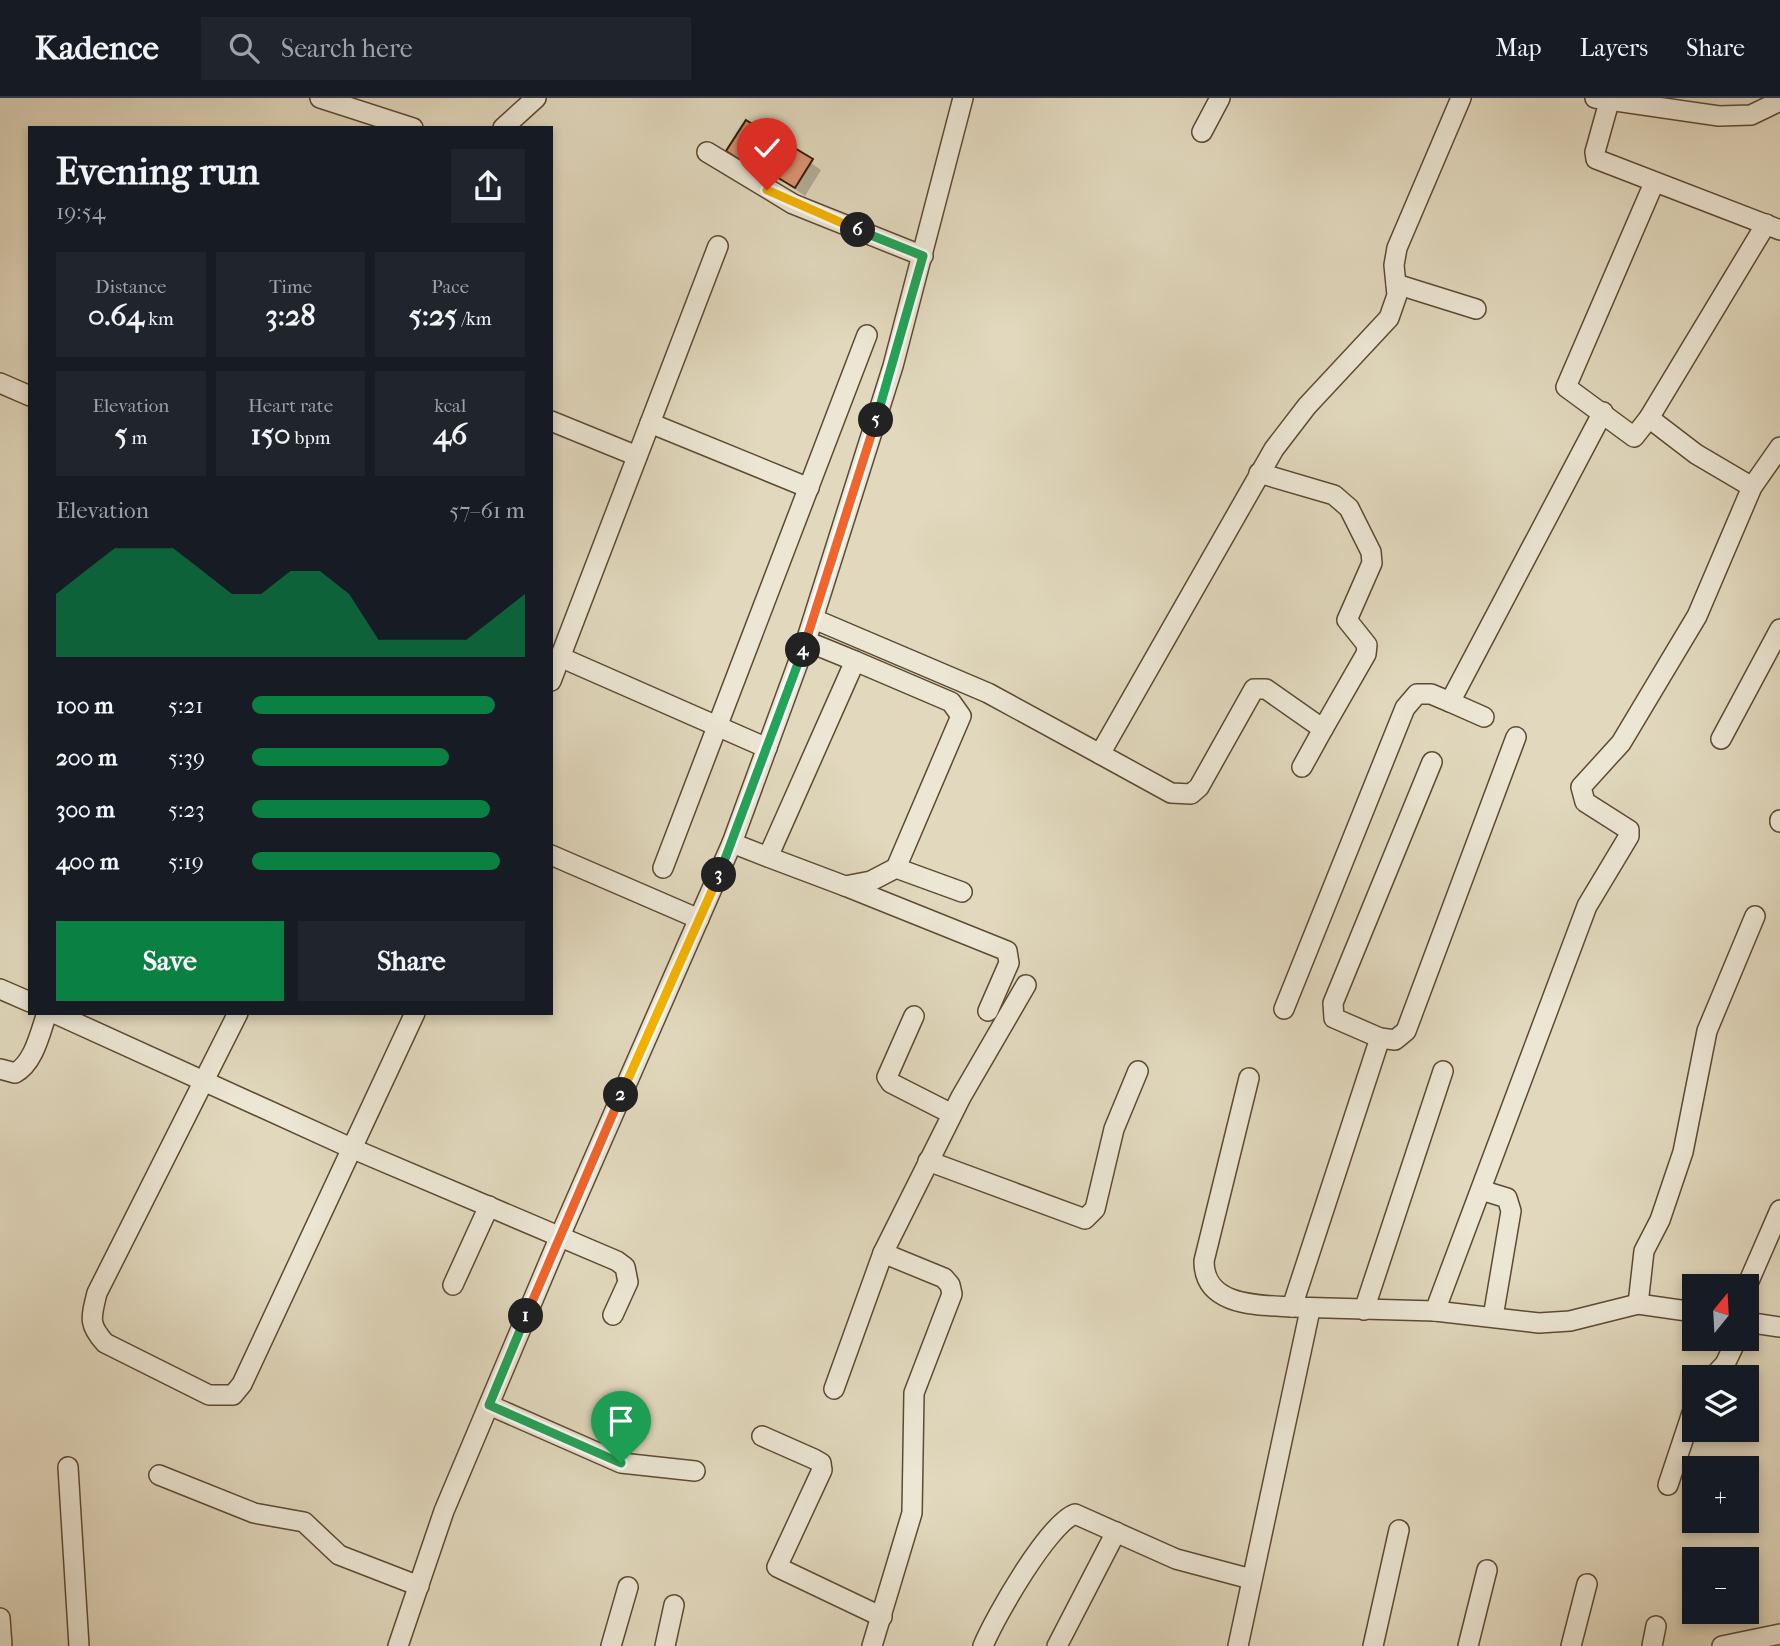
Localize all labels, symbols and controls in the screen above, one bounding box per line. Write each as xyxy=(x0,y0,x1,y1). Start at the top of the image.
search box xyxy=(201,17,691,80)
text: Kadence xyxy=(35,29,159,68)
icon: search xyxy=(225,29,263,67)
text: Search here xyxy=(281,33,413,64)
text: Map xyxy=(1496,34,1542,62)
text: Layers xyxy=(1580,34,1648,62)
text: Share xyxy=(1686,34,1745,62)
pin xyxy=(737,118,797,190)
icon: check xyxy=(748,129,786,167)
text: Evening run xyxy=(56,149,259,194)
button: share xyxy=(451,149,525,223)
text: 19:54 xyxy=(56,198,105,225)
pin: 6 xyxy=(840,212,876,248)
text: 6 xyxy=(852,218,863,240)
text: Distance xyxy=(95,276,167,298)
text: Time xyxy=(269,276,312,298)
text: Pace xyxy=(431,276,469,298)
text: 0.64 xyxy=(88,298,144,333)
text: 3:28 xyxy=(265,298,316,333)
text: 5:25 xyxy=(409,298,457,333)
text: km xyxy=(144,308,174,330)
text: /km xyxy=(457,308,492,330)
text: Elevation xyxy=(92,395,169,417)
text: Heart rate xyxy=(248,395,333,417)
text: kcal xyxy=(434,395,466,417)
pin: 5 xyxy=(858,402,894,438)
text: 5 xyxy=(871,408,880,430)
text: 5 xyxy=(114,417,127,452)
text: 150 xyxy=(250,417,290,452)
text: 46 xyxy=(433,417,467,452)
text: m xyxy=(127,427,147,449)
text: bpm xyxy=(290,427,331,449)
text: Elevation xyxy=(56,497,149,524)
text: 57–61 m xyxy=(449,497,525,524)
pin: 4 xyxy=(786,632,820,668)
text: 4 xyxy=(797,638,808,660)
text: 100 m xyxy=(56,692,114,719)
text: 5:21 xyxy=(168,692,204,719)
text: 200 m xyxy=(56,744,117,771)
text: 5:39 xyxy=(168,744,205,771)
text: 300 m xyxy=(56,796,115,823)
text: 5:23 xyxy=(168,796,205,823)
text: 400 m xyxy=(56,848,119,875)
text: 5:19 xyxy=(168,848,204,875)
pin: 3 xyxy=(702,858,736,892)
text: 3 xyxy=(715,863,722,885)
button: Save xyxy=(56,921,284,1001)
button: Share xyxy=(298,921,525,1001)
pin: 2 xyxy=(604,1077,638,1112)
text: 2 xyxy=(616,1083,625,1105)
north arrow xyxy=(1682,1274,1759,1351)
map controls xyxy=(1682,1274,1759,1624)
pin: 1 xyxy=(508,1298,544,1334)
text: 1 xyxy=(522,1304,529,1326)
button: layers xyxy=(1682,1365,1759,1442)
pin xyxy=(591,1391,651,1463)
icon: arrive xyxy=(602,1402,640,1440)
button: + xyxy=(1682,1456,1759,1533)
button: − xyxy=(1682,1547,1759,1624)

